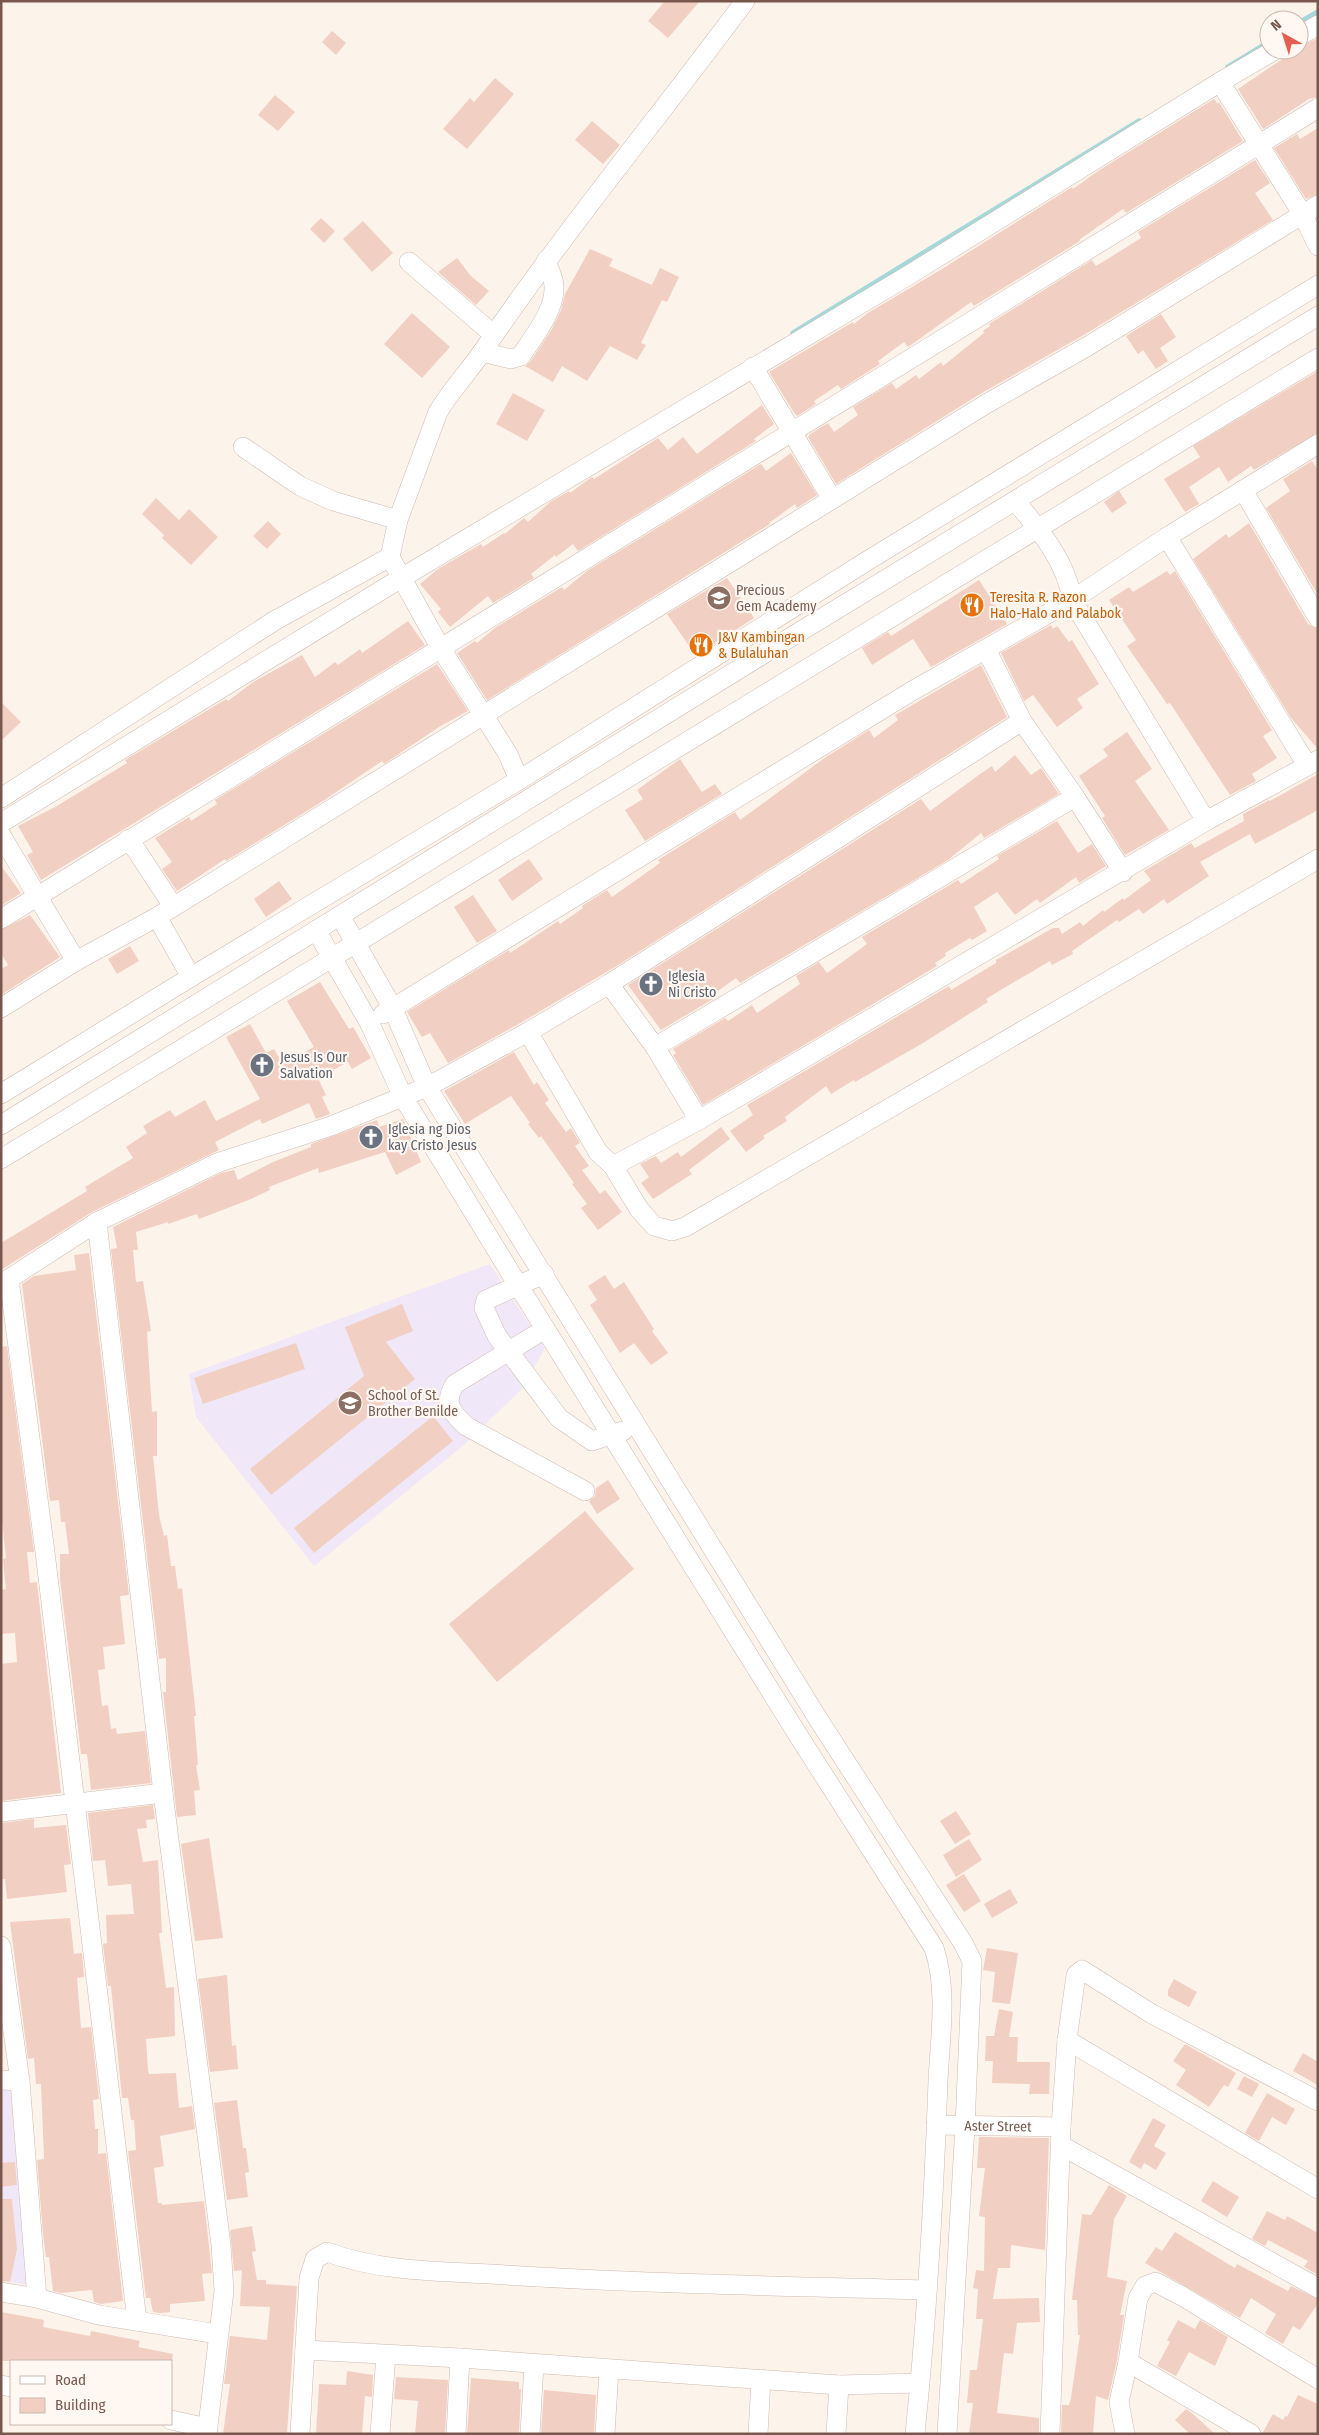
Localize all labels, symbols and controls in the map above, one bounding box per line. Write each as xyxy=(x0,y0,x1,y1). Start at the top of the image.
north arrow xyxy=(1259,10,1309,60)
text: N xyxy=(1268,16,1285,35)
place label: Precious Gem Academy xyxy=(736,582,817,615)
school or university icon: Precious Gem Academy xyxy=(706,585,732,611)
place label: Teresita R. Razon Halo-Halo and Palabok xyxy=(990,589,1121,622)
restaurant icon: Teresita R. Razon Halo-Halo and Palabok xyxy=(959,592,985,618)
place label: J&V Kambingan & Bulaluhan xyxy=(718,629,805,662)
restaurant icon: J&V Kambingan & Bulaluhan xyxy=(688,632,714,658)
place label: Iglesia Ni Cristo xyxy=(668,968,716,1001)
church icon: Iglesia Ni Cristo xyxy=(638,971,664,997)
place label: Jesus Is Our Salvation xyxy=(280,1049,347,1082)
church icon: Jesus Is Our Salvation xyxy=(249,1052,275,1078)
place label: Iglesia ng Dios kay Cristo Jesus xyxy=(388,1121,477,1154)
church icon: Iglesia ng Dios kay Cristo Jesus xyxy=(358,1124,384,1150)
place label: School of St. Brother Benilde xyxy=(368,1387,458,1420)
school or university icon: School of St. Brother Benilde xyxy=(337,1390,363,1416)
street label: Aster Street xyxy=(964,2117,1032,2136)
legend xyxy=(10,2360,172,2425)
text: Road xyxy=(55,2371,86,2389)
text: Building xyxy=(55,2396,106,2414)

